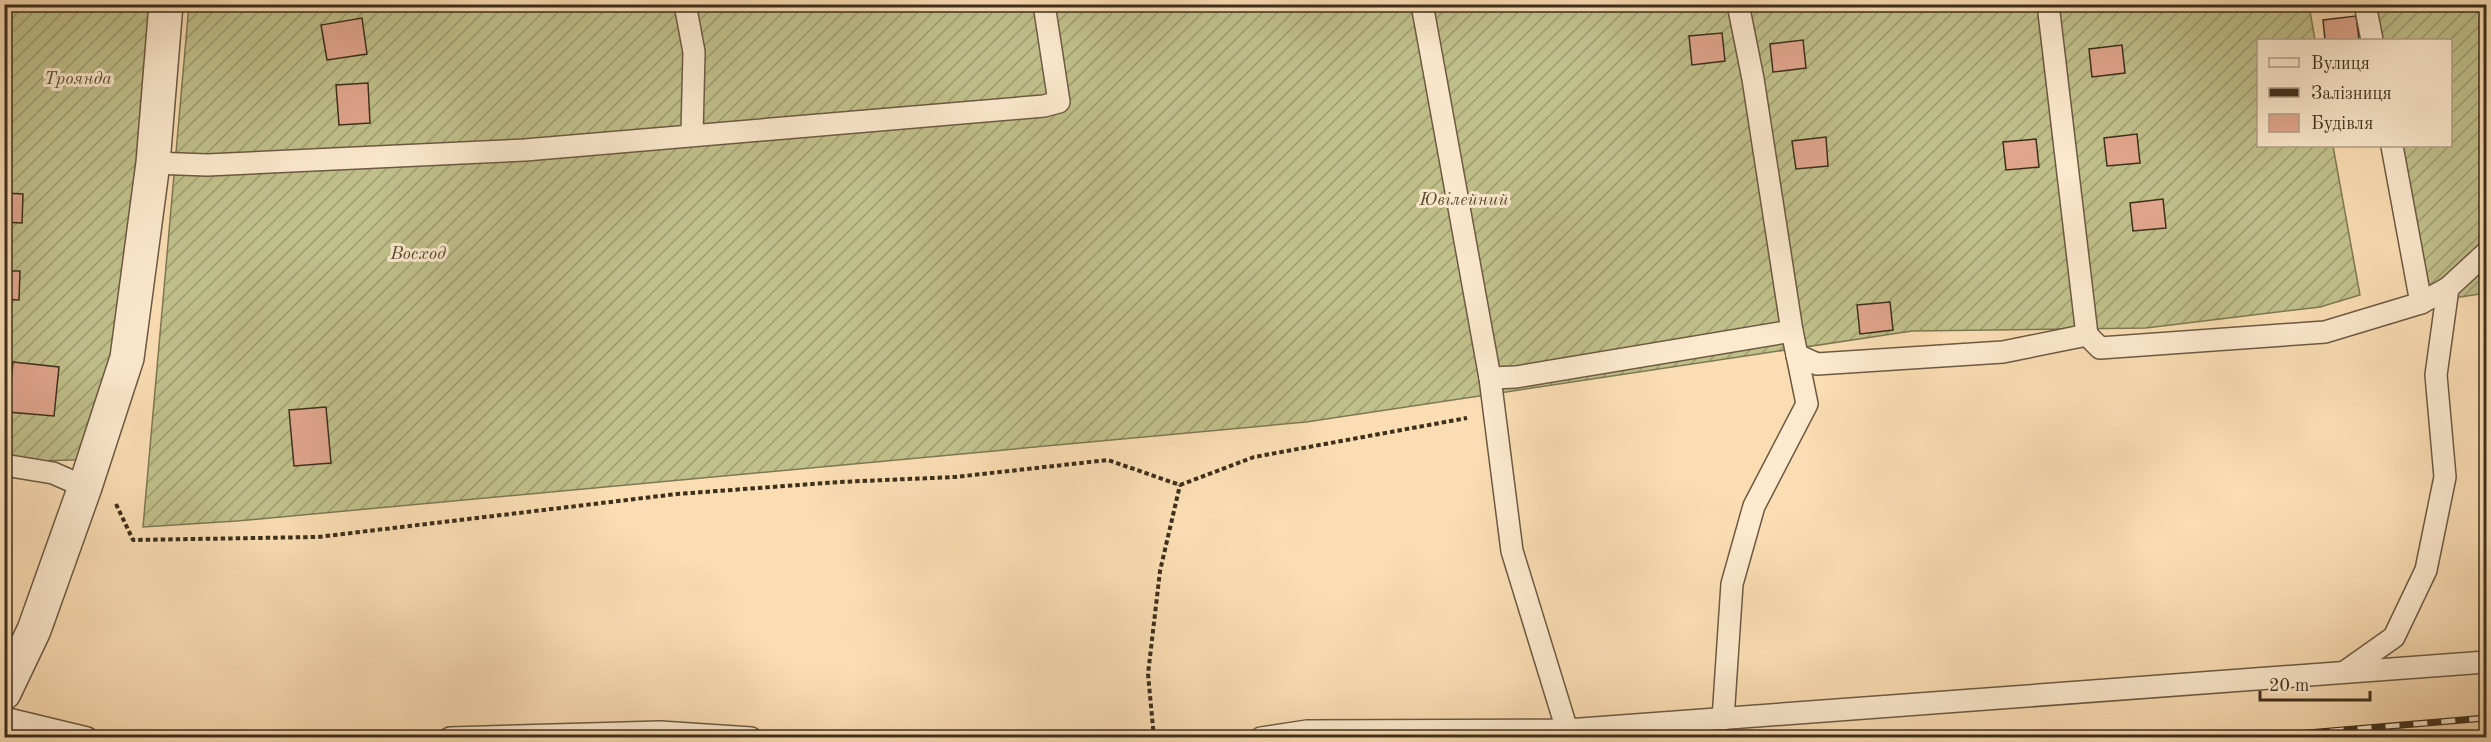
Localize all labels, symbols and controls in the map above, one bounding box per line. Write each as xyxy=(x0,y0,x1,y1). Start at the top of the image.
legend xyxy=(2257,39,2452,147)
text: Вулиця xyxy=(2311,55,2370,73)
park label: Троянда xyxy=(44,70,112,88)
text: Залізниця xyxy=(2311,85,2392,103)
text: Будівля xyxy=(2311,115,2373,133)
park label: Ювілейний xyxy=(1418,191,1509,209)
park label: Восход xyxy=(389,245,446,263)
scale bar xyxy=(2260,664,2370,702)
text: 20 m xyxy=(2269,677,2309,695)

